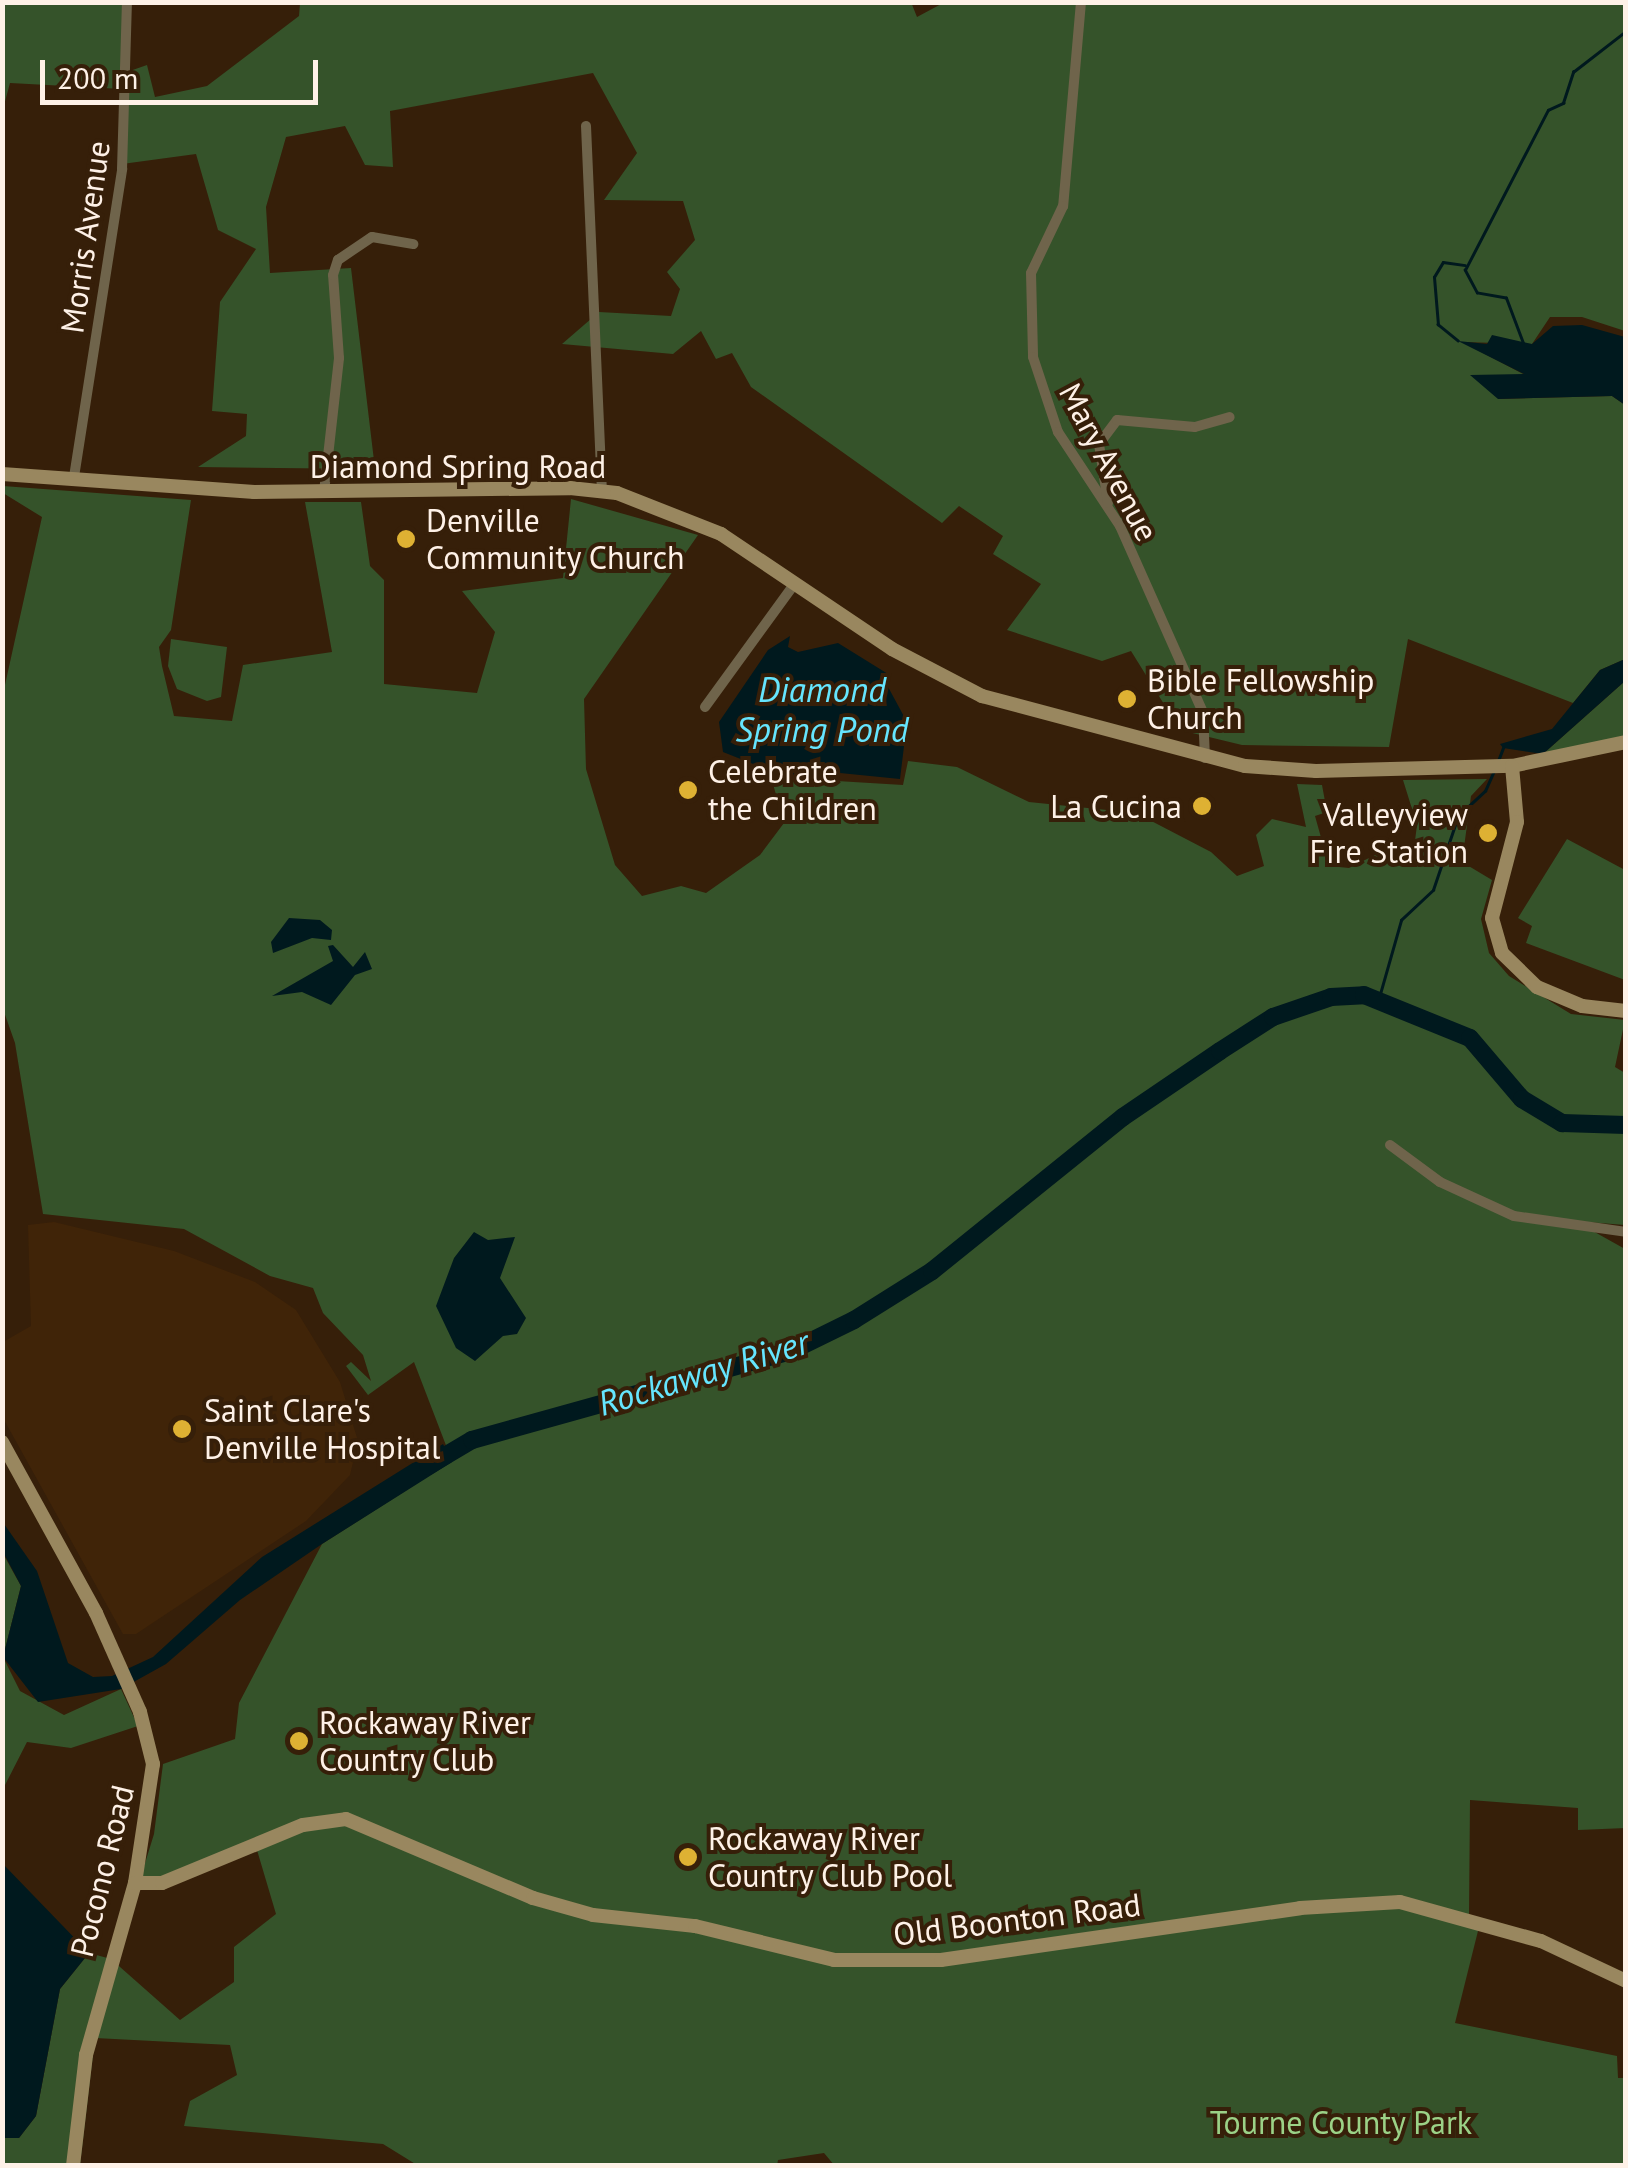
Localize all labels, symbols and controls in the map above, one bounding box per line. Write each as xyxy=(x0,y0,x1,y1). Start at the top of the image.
scale bar xyxy=(45,40,322,102)
text: 200 m xyxy=(57,58,138,97)
street label: Morris Avenue xyxy=(52,138,118,336)
street label: Mary Avenue xyxy=(1051,376,1167,548)
street label: Diamond Spring Road xyxy=(310,447,606,485)
place label: Denville Community Church xyxy=(426,502,686,577)
marker: Denville Community Church xyxy=(395,528,417,550)
place label: Bible Fellowship Church xyxy=(1147,662,1374,737)
water label: Diamond Spring Pond xyxy=(735,668,909,750)
marker: Bible Fellowship Church xyxy=(1116,688,1138,710)
place label: Celebrate the Children xyxy=(708,753,877,828)
marker: Celebrate the Children xyxy=(677,779,699,801)
place label: La Cucina xyxy=(1050,787,1182,825)
marker: La Cucina xyxy=(1191,795,1213,817)
place label: Valleyview Fire Station xyxy=(1309,796,1468,871)
marker: Valleyview Fire Station xyxy=(1477,822,1499,844)
water label: Rockaway River xyxy=(592,1320,814,1424)
place label: Saint Clare's Denville Hospital xyxy=(204,1392,440,1467)
marker: Saint Clare's Denville Hospital xyxy=(169,1416,195,1442)
place label: Rockaway River Country Club xyxy=(319,1704,532,1779)
marker: Rockaway River Country Club xyxy=(288,1730,310,1752)
street label: Pocono Road xyxy=(62,1781,142,1961)
place label: Rockaway River Country Club Pool xyxy=(708,1820,953,1895)
marker: Rockaway River Country Club Pool xyxy=(677,1846,699,1868)
street label: Old Boonton Road xyxy=(891,1885,1143,1953)
park label: Tourne County Park xyxy=(1209,2103,1473,2141)

